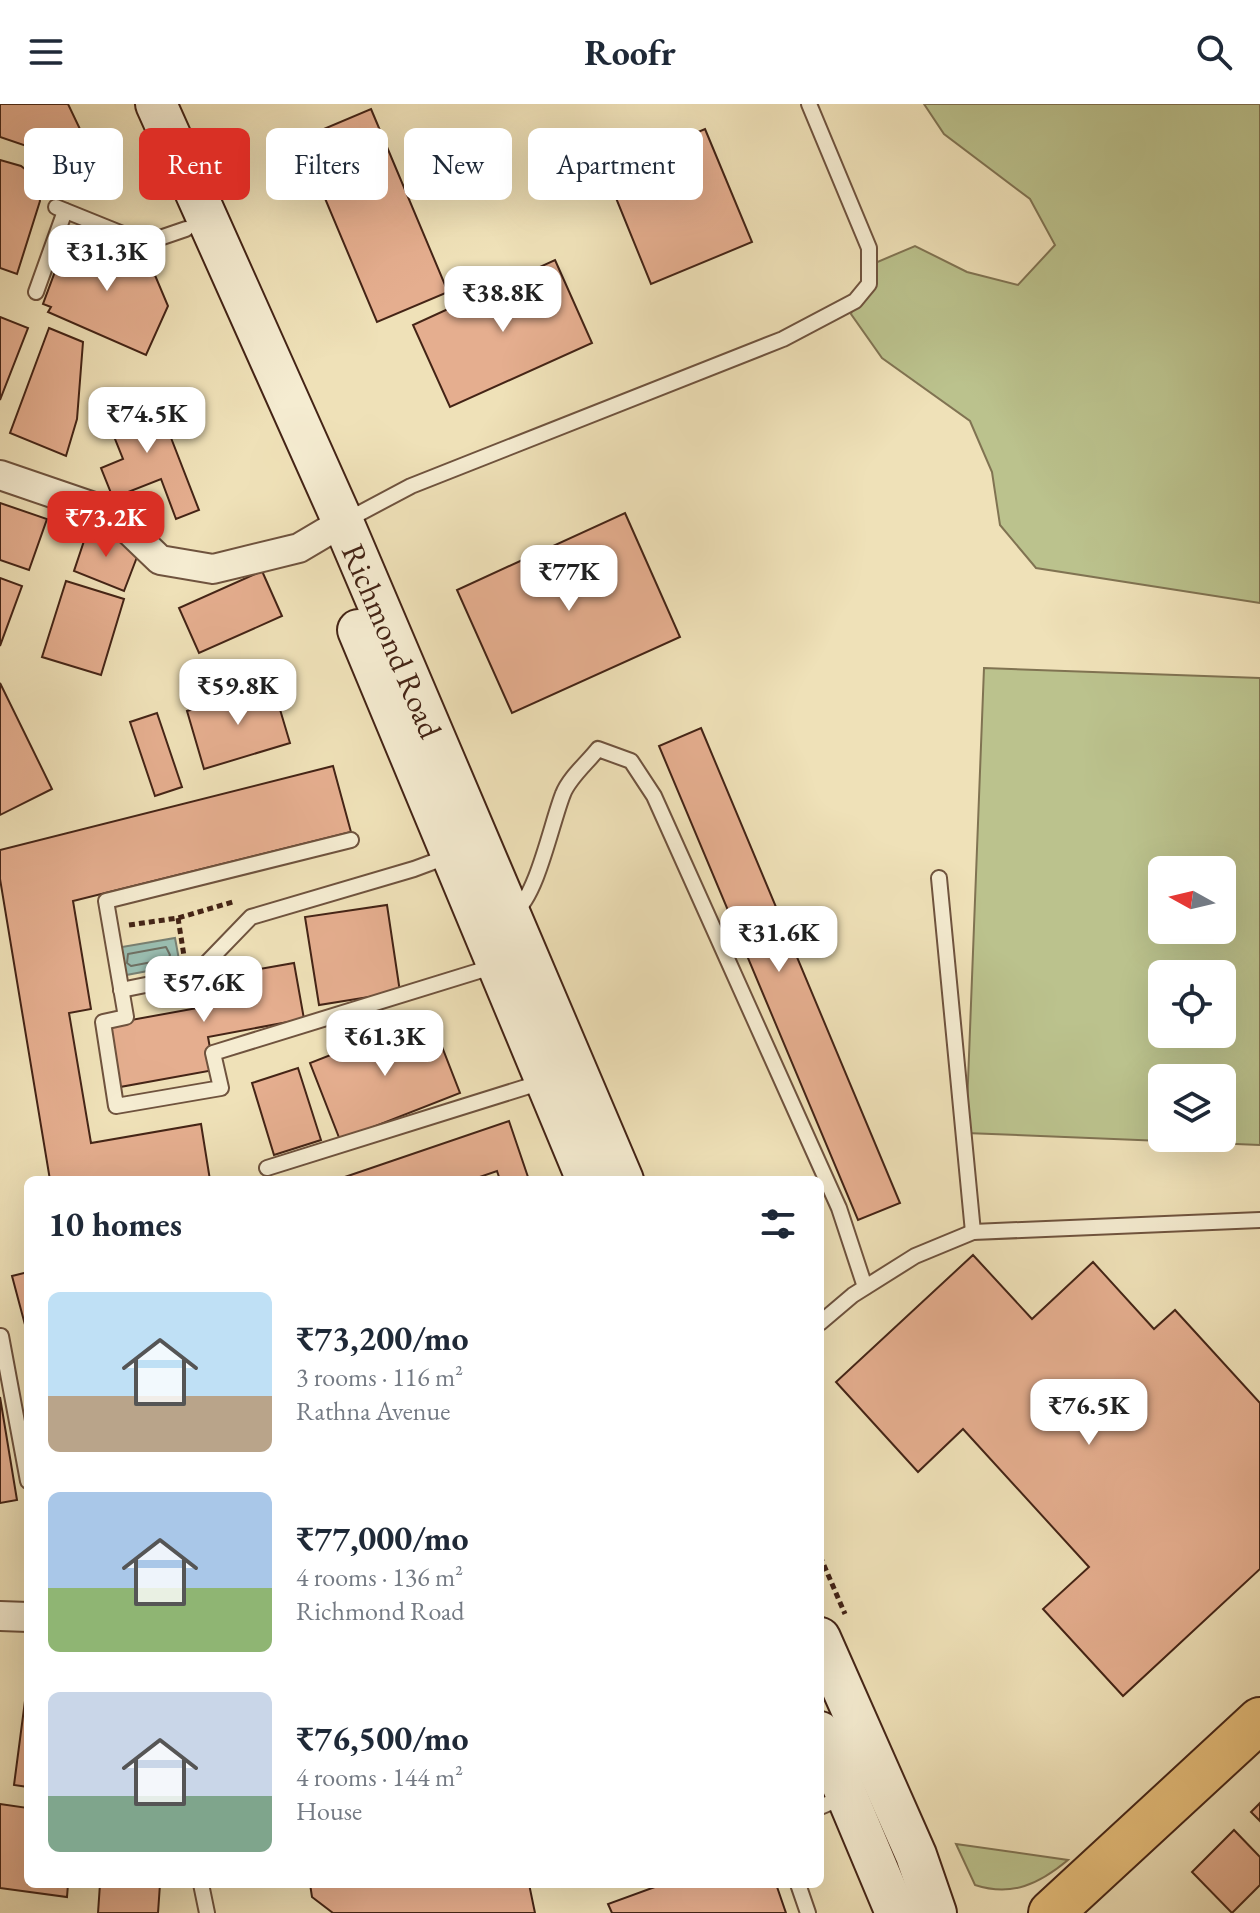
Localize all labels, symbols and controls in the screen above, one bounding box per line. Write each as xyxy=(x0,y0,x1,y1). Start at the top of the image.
text: Roofr xyxy=(584,29,676,76)
icon: menu xyxy=(24,30,68,74)
icon: search xyxy=(1192,30,1236,74)
chip: Buy xyxy=(24,128,123,200)
chip: Rent xyxy=(139,128,250,200)
chip: Filters xyxy=(266,128,388,200)
chip: New xyxy=(404,128,512,200)
chip: Apartment xyxy=(528,128,703,200)
pin: ₹31.3K xyxy=(42,225,172,293)
text: ₹31.3K xyxy=(66,234,148,268)
pin: ₹38.8K xyxy=(438,266,568,334)
text: ₹38.8K xyxy=(462,275,544,309)
pin: ₹74.5K xyxy=(82,387,212,455)
text: ₹74.5K xyxy=(106,396,188,430)
pin: ₹73.2K xyxy=(41,491,171,559)
text: ₹73.2K xyxy=(65,500,147,534)
street label: Richmond Road xyxy=(332,537,452,745)
pin: ₹77K xyxy=(522,545,616,613)
text: ₹77K xyxy=(538,554,600,588)
pin: ₹59.8K xyxy=(173,659,303,727)
text: ₹59.8K xyxy=(197,668,279,702)
north arrow xyxy=(1148,856,1236,944)
map controls xyxy=(1148,856,1236,1152)
pin: ₹31.6K xyxy=(714,906,844,974)
text: ₹31.6K xyxy=(738,915,820,949)
pin: ₹57.6K xyxy=(139,956,269,1024)
button: locate xyxy=(1148,960,1236,1048)
text: ₹57.6K xyxy=(163,965,245,999)
pin: ₹61.3K xyxy=(320,1010,450,1078)
text: ₹61.3K xyxy=(344,1019,426,1053)
button: layers xyxy=(1148,1064,1236,1152)
text: 10 homes xyxy=(48,1202,182,1246)
icon: filters xyxy=(756,1202,800,1246)
text: ₹73,200/mo xyxy=(296,1316,469,1360)
icon: home xyxy=(112,1324,208,1420)
text: 3 rooms · 116 m² xyxy=(296,1360,463,1394)
pin: ₹76.5K xyxy=(1024,1379,1154,1447)
text: ₹76.5K xyxy=(1048,1388,1130,1422)
text: Rathna Avenue xyxy=(296,1394,450,1428)
text: ₹77,000/mo xyxy=(296,1516,469,1560)
icon: home xyxy=(112,1524,208,1620)
text: 4 rooms · 136 m² xyxy=(296,1560,463,1594)
text: Richmond Road xyxy=(296,1594,464,1628)
text: ₹76,500/mo xyxy=(296,1716,469,1760)
icon: home xyxy=(112,1724,208,1820)
text: 4 rooms · 144 m² xyxy=(296,1760,463,1794)
text: House xyxy=(296,1794,362,1828)

